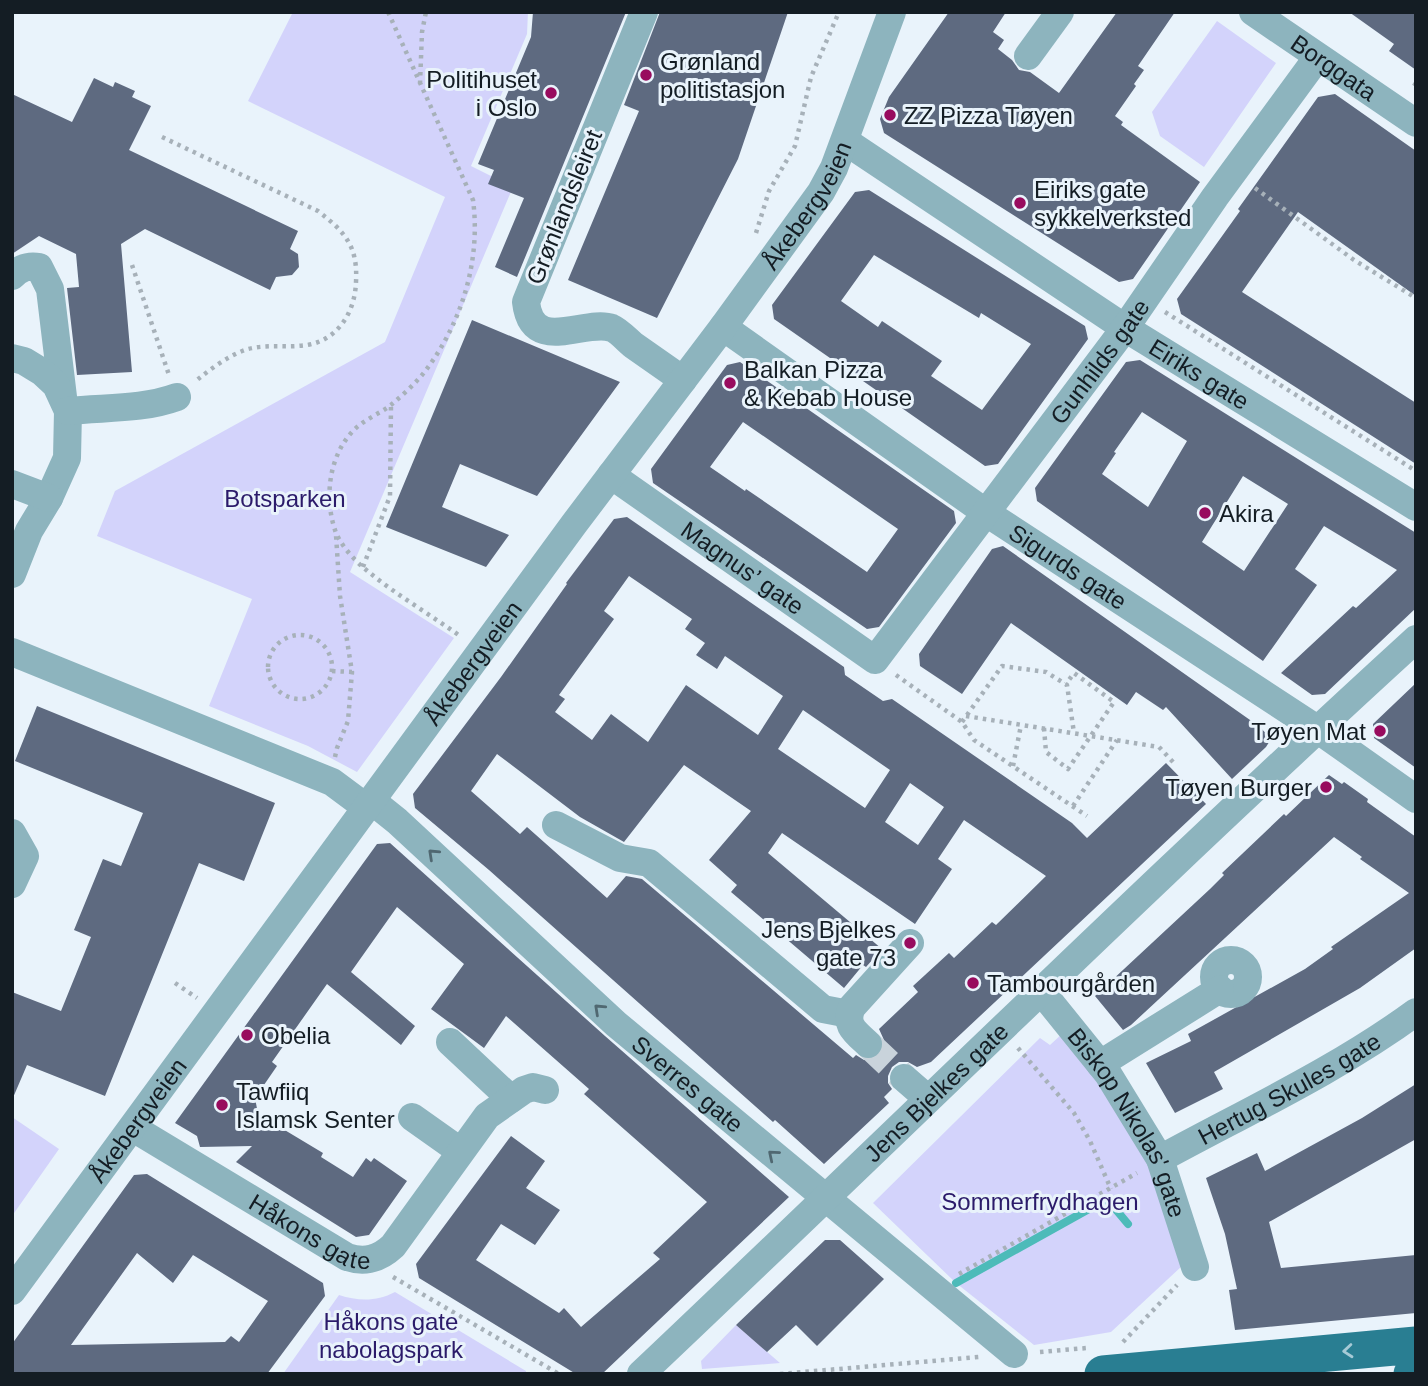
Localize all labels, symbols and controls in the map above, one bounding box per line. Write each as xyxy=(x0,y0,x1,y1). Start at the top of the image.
street label: Borggata xyxy=(1286,29,1382,106)
place label: Grønland politistasjon xyxy=(660,48,785,103)
place label: Politihuset i Oslo xyxy=(426,66,537,121)
marker: Grønland politistasjon xyxy=(638,67,654,83)
marker: Politihuset i Oslo xyxy=(543,85,559,101)
place label: ZZ Pizza Tøyen xyxy=(904,102,1073,129)
marker: ZZ Pizza Tøyen xyxy=(882,107,898,123)
street label: Grønlandsleiret xyxy=(521,126,607,288)
street label: Åkebergveien xyxy=(756,138,856,274)
place label: Eiriks gate sykkelverksted xyxy=(1034,176,1191,231)
marker: Eiriks gate sykkelverksted xyxy=(1012,195,1028,211)
street label: Gunhilds gate xyxy=(1044,294,1154,429)
street label: Eiriks gate xyxy=(1145,333,1254,415)
place label: Balkan Pizza & Kebab House xyxy=(744,356,912,411)
marker: Balkan Pizza & Kebab House xyxy=(722,375,738,391)
park label: Botsparken xyxy=(224,485,346,512)
place label: Akira xyxy=(1219,500,1274,527)
marker: Akira xyxy=(1197,505,1213,521)
street label: Magnus’ gate xyxy=(676,515,809,620)
street label: Sigurds gate xyxy=(1004,518,1132,615)
street label: Åkebergveien xyxy=(418,595,527,730)
place label: Tøyen Mat xyxy=(1251,718,1366,745)
marker: Tøyen Mat xyxy=(1372,723,1388,739)
place label: Tøyen Burger xyxy=(1165,774,1312,801)
marker: Tøyen Burger xyxy=(1318,779,1334,795)
one-way arrow xyxy=(428,849,441,862)
place label: Jens Bjelkes gate 73 xyxy=(761,916,896,971)
marker: Jens Bjelkes gate 73 xyxy=(902,935,918,951)
place label: Tambourgården xyxy=(987,970,1155,997)
marker: Tambourgården xyxy=(965,975,981,991)
one-way arrow xyxy=(594,1004,607,1017)
street label: Jens Bjelkes gate xyxy=(859,1017,1013,1167)
place label: Obelia xyxy=(261,1022,331,1049)
street label: Biskop Nikolas' gate xyxy=(1063,1022,1191,1221)
marker: Obelia xyxy=(239,1027,255,1043)
street label: Hertug Skules gate xyxy=(1193,1027,1385,1150)
street label: Sverres gate xyxy=(627,1030,749,1137)
street label: Åkebergveien xyxy=(83,1053,192,1187)
place label: Tawfiiq Islamsk Senter xyxy=(236,1078,395,1133)
marker: Tawfiiq Islamsk Senter xyxy=(214,1097,230,1113)
one-way arrow xyxy=(769,1151,782,1163)
street label: Håkons gate xyxy=(245,1188,371,1273)
park label: Sommerfrydhagen xyxy=(941,1188,1139,1215)
park label: Håkons gate nabolagspark xyxy=(319,1308,464,1363)
one-way arrow xyxy=(1342,1343,1353,1358)

